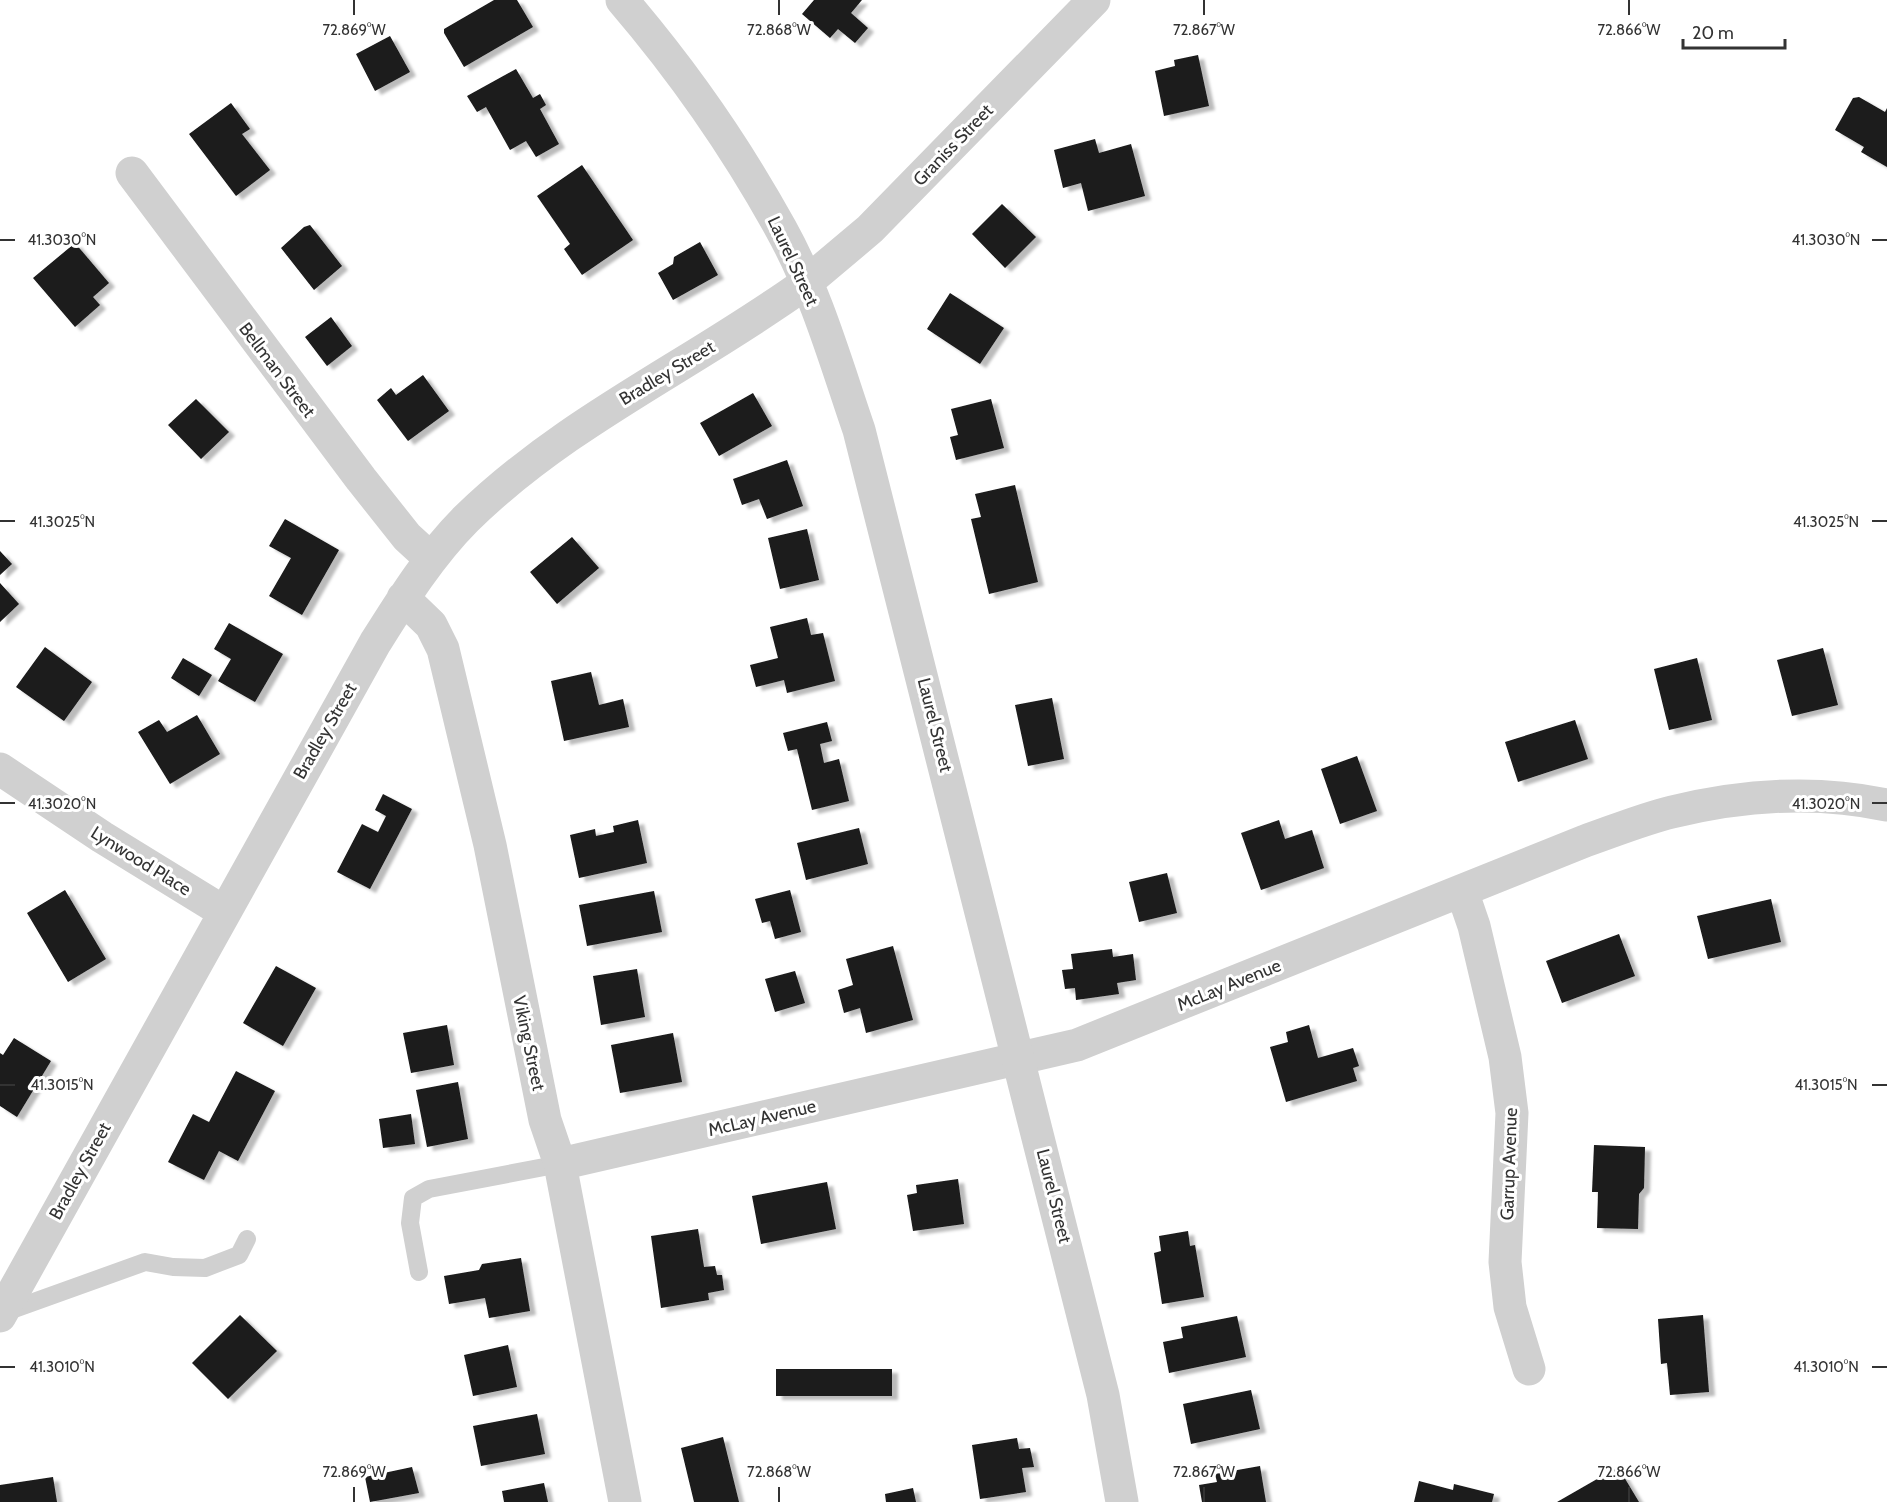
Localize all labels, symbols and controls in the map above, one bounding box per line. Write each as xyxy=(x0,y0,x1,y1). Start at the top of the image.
scale bar xyxy=(1683,12,1785,50)
text: 72.869°W xyxy=(322,21,386,39)
text: 72.868°W xyxy=(747,21,812,39)
text: 72.867°W xyxy=(1173,21,1236,39)
text: 72.866°W xyxy=(1597,21,1661,39)
text: 20 m xyxy=(1692,22,1734,44)
street label: Graniss Street xyxy=(909,99,997,191)
street label: Laurel Street xyxy=(763,213,823,309)
text: 41.3030°N xyxy=(28,231,96,249)
text: 41.3030°N xyxy=(1792,231,1860,249)
street label: Bellman Street xyxy=(234,318,320,422)
street label: Bradley Street xyxy=(615,336,719,410)
text: 41.3025°N xyxy=(29,513,95,531)
text: 41.3025°N xyxy=(1793,513,1859,531)
street label: Laurel Street xyxy=(913,676,957,774)
street label: Bradley Street xyxy=(289,679,361,783)
text: 41.3020°N xyxy=(28,795,96,813)
text: 41.3020°N xyxy=(1792,795,1860,813)
street label: Lynwood Place xyxy=(87,822,195,900)
street label: McLay Avenue xyxy=(1174,954,1284,1016)
street label: Viking Street xyxy=(508,993,550,1093)
text: 41.3015°N xyxy=(30,1076,94,1094)
text: 41.3015°N xyxy=(1794,1076,1858,1094)
street label: McLay Avenue xyxy=(706,1095,818,1141)
street label: Garrup Avenue xyxy=(1496,1107,1522,1221)
street label: Bradley Street xyxy=(44,1119,116,1223)
street label: Laurel Street xyxy=(1032,1147,1076,1245)
text: 41.3010°N xyxy=(29,1358,95,1376)
text: 41.3010°N xyxy=(1793,1358,1859,1376)
text: 72.869°W xyxy=(322,1463,386,1481)
text: 72.868°W xyxy=(747,1463,812,1481)
text: 72.867°W xyxy=(1173,1463,1236,1481)
text: 72.866°W xyxy=(1597,1463,1661,1481)

